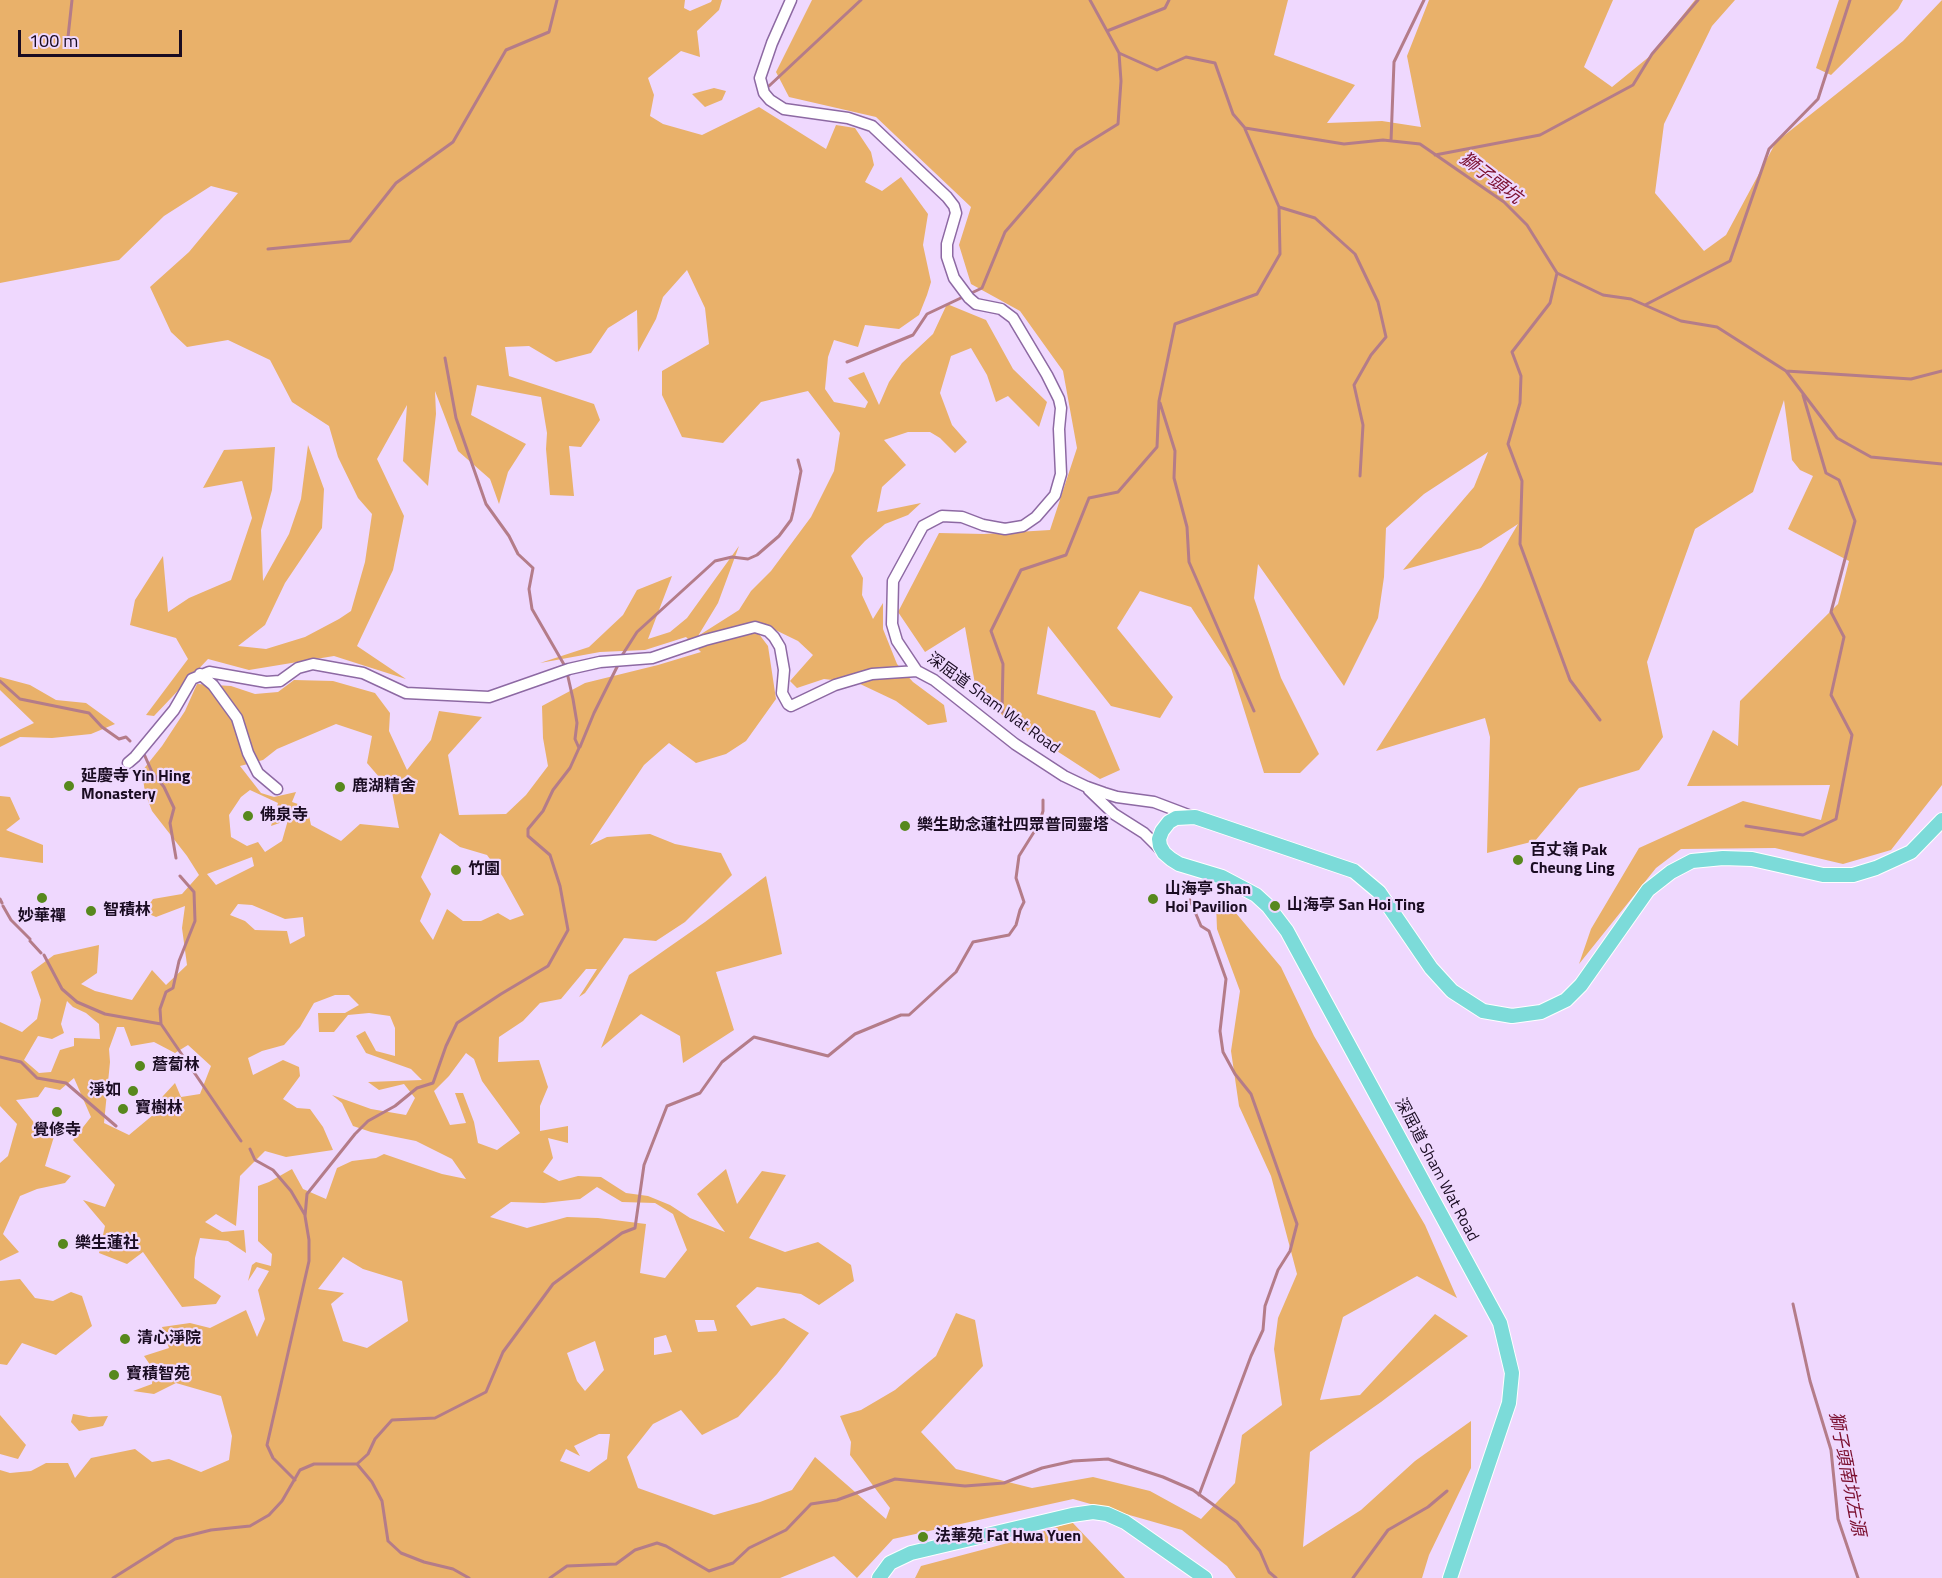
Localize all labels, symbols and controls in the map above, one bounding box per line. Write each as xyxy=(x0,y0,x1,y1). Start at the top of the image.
scale bar xyxy=(21,18,184,56)
text: 100 m xyxy=(29,27,78,54)
water label: 獅子頭坑 xyxy=(1455,149,1525,209)
street label: 深屈道 Sham Wat Road xyxy=(923,649,1063,759)
place label: 延慶寺 Yin Hing Monastery xyxy=(81,767,190,805)
place label: 鹿湖精舍 xyxy=(352,777,416,797)
marker: 延慶寺 Yin Hing Monastery xyxy=(62,779,76,793)
marker: 鹿湖精舍 xyxy=(333,780,347,794)
place label: 佛泉寺 xyxy=(260,806,308,826)
marker: 佛泉寺 xyxy=(241,809,255,823)
place label: 樂生助念蓮社四眾普同靈塔 xyxy=(917,816,1109,836)
marker: 樂生助念蓮社四眾普同靈塔 xyxy=(898,819,912,833)
place label: 百丈嶺 Pak Cheung Ling xyxy=(1530,841,1615,879)
marker: 百丈嶺 Pak Cheung Ling xyxy=(1511,853,1525,867)
place label: 竹園 xyxy=(468,860,500,880)
marker: 竹園 xyxy=(449,863,463,877)
place label: 山海亭 Shan Hoi Pavilion xyxy=(1165,880,1251,918)
marker: 妙華禪 xyxy=(35,891,49,905)
marker: 山海亭 Shan Hoi Pavilion xyxy=(1146,892,1160,906)
place label: 山海亭 San Hoi Ting xyxy=(1287,896,1425,916)
marker: 山海亭 San Hoi Ting xyxy=(1268,899,1282,913)
place label: 智積林 xyxy=(103,901,151,921)
marker: 智積林 xyxy=(84,904,98,918)
place label: 妙華禪 xyxy=(18,907,66,927)
place label: 薝蔔林 xyxy=(152,1056,200,1076)
marker: 薝蔔林 xyxy=(133,1059,147,1073)
place label: 淨如 xyxy=(89,1081,121,1101)
marker: 淨如 xyxy=(126,1084,140,1098)
street label: 深屈道 Sham Wat Road xyxy=(1390,1095,1482,1245)
place label: 寶樹林 xyxy=(135,1099,183,1119)
marker: 寶樹林 xyxy=(116,1102,130,1116)
marker: 覺修寺 xyxy=(50,1105,64,1119)
place label: 覺修寺 xyxy=(33,1121,81,1141)
place label: 樂生蓮社 xyxy=(75,1234,139,1254)
marker: 樂生蓮社 xyxy=(56,1237,70,1251)
place label: 清心淨院 xyxy=(137,1329,201,1349)
marker: 清心淨院 xyxy=(118,1332,132,1346)
place label: 寶積智苑 xyxy=(126,1365,190,1385)
marker: 寶積智苑 xyxy=(107,1368,121,1382)
water label: 獅子頭南坑左源 xyxy=(1823,1410,1869,1538)
place label: 法華苑 Fat Hwa Yuen xyxy=(935,1527,1081,1547)
marker: 法華苑 Fat Hwa Yuen xyxy=(916,1530,930,1544)

